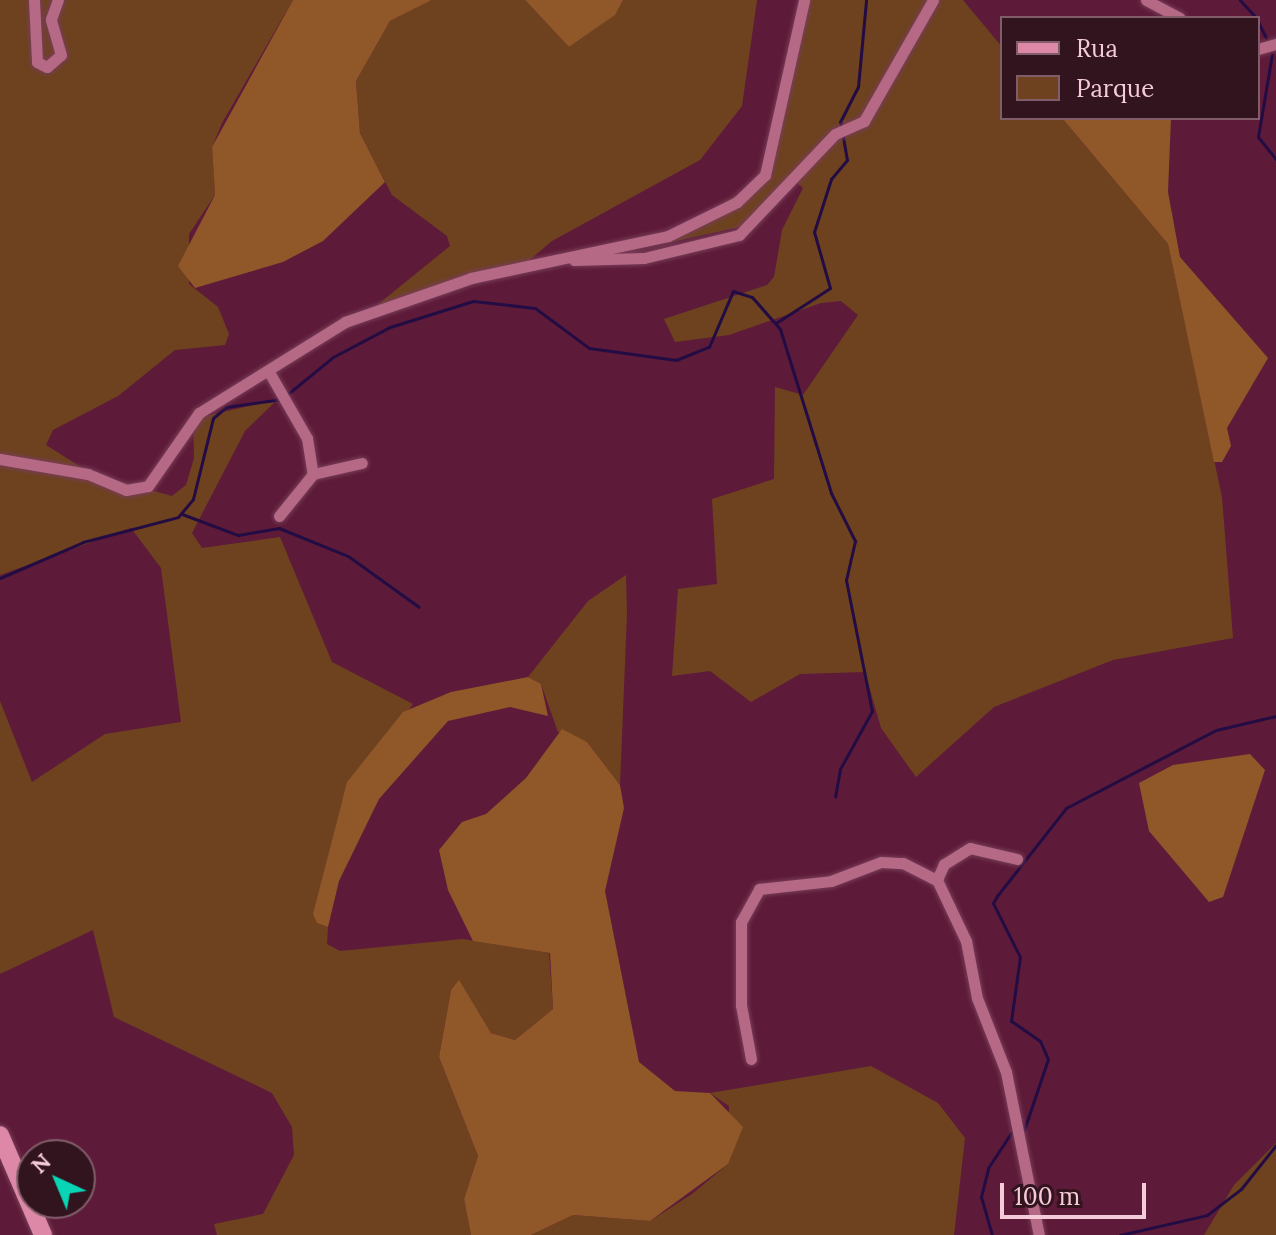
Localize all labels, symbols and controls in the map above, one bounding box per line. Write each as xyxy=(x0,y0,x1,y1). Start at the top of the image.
legend xyxy=(1000,16,1260,120)
text: Rua xyxy=(1076,33,1118,64)
text: Parque xyxy=(1076,73,1154,104)
north arrow xyxy=(16,1139,96,1219)
text: N xyxy=(25,1147,57,1179)
scale bar xyxy=(1004,1167,1150,1217)
text: 100 m xyxy=(1014,1181,1080,1212)

